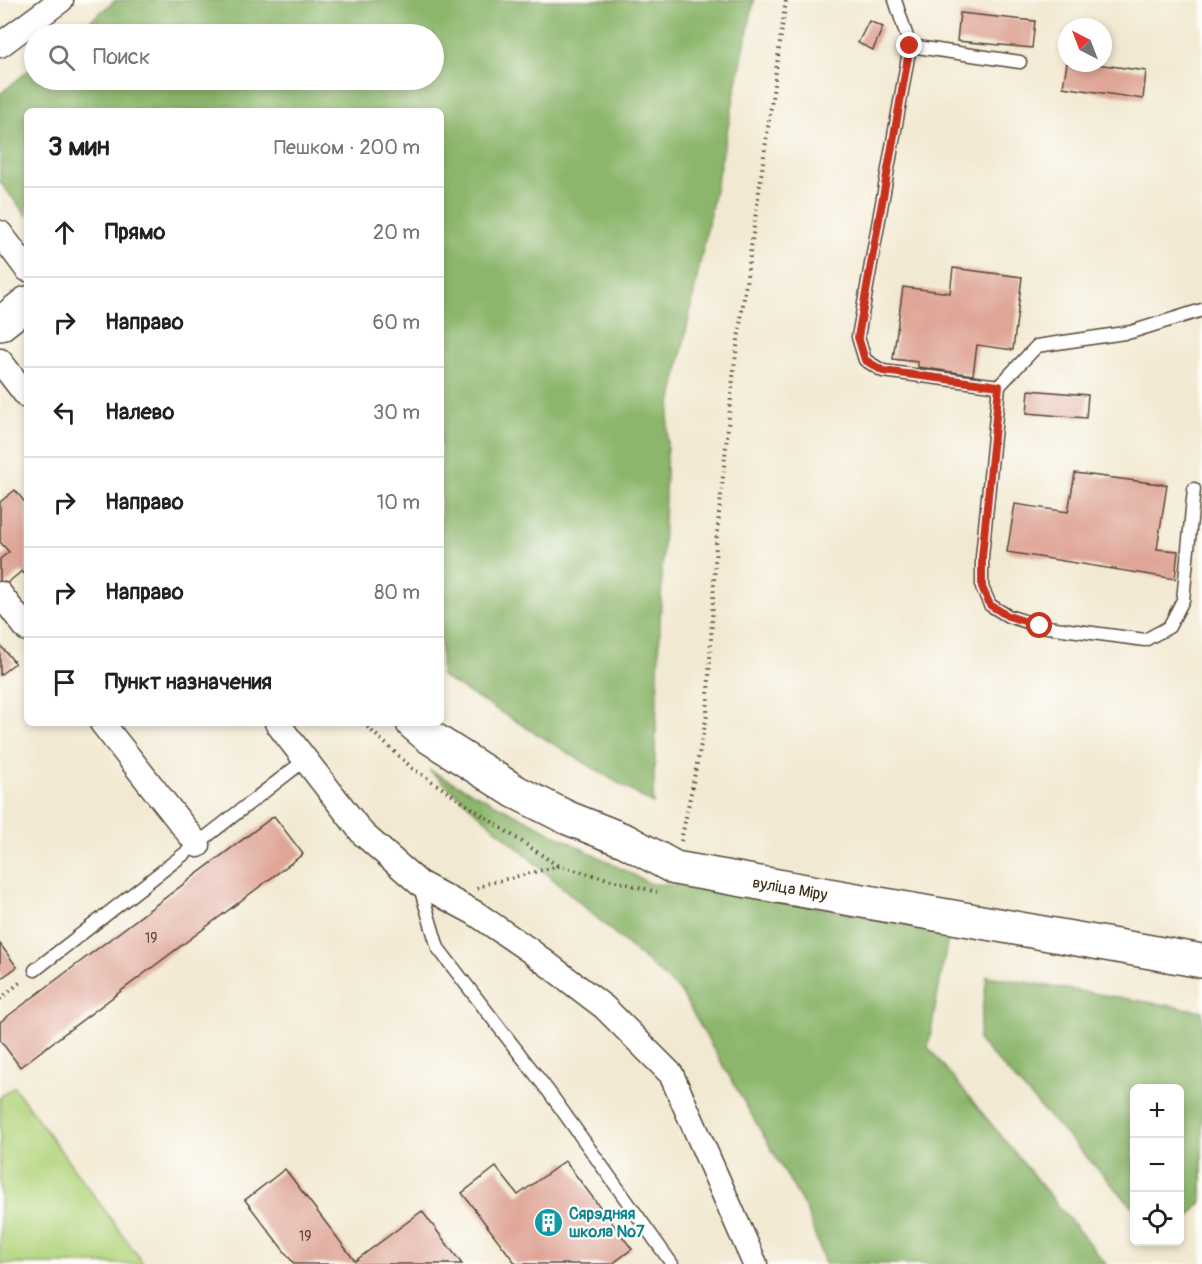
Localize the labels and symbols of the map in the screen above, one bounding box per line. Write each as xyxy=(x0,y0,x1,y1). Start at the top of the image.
north arrow xyxy=(1058,18,1112,72)
route end xyxy=(896,32,922,58)
route start xyxy=(1026,612,1052,638)
street label: вуліца Міру xyxy=(751,873,829,905)
house number: 19 xyxy=(145,930,157,947)
place label: Сярэдняя школа №7 xyxy=(569,1204,645,1242)
building icon: Сярэдняя школа №7 xyxy=(532,1206,564,1238)
house number: 19 xyxy=(299,1228,311,1245)

